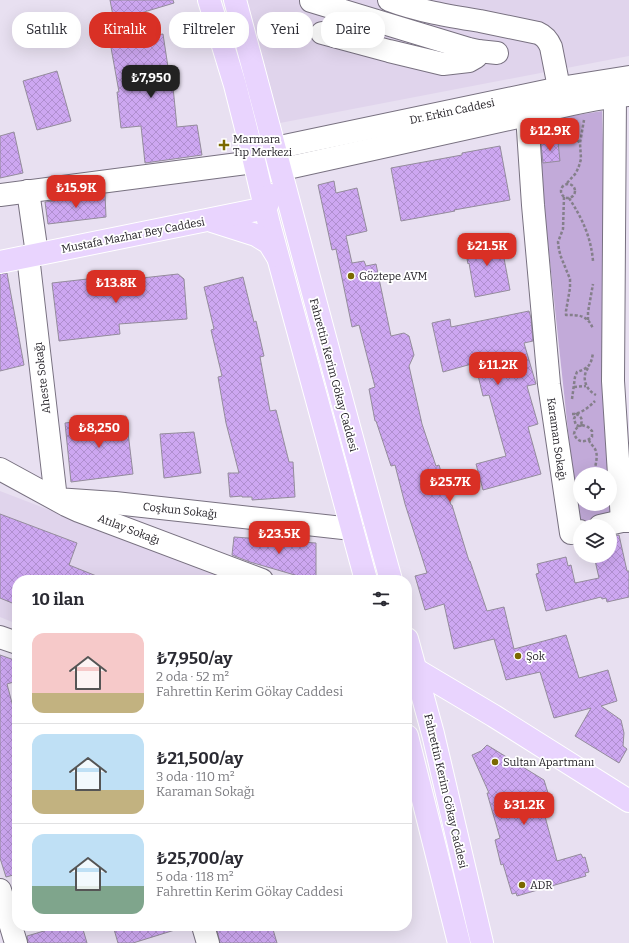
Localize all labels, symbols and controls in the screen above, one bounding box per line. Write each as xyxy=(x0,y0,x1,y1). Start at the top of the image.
chip: Satılık xyxy=(12,12,81,48)
chip: Kiralık xyxy=(89,12,161,48)
chip: Filtreler xyxy=(169,12,249,48)
chip: Yeni xyxy=(257,12,313,48)
chip: Daire xyxy=(321,12,385,48)
pin: ₺7,950 xyxy=(118,65,184,99)
text: ₺7,950 xyxy=(131,70,171,85)
street label: Dr. Erkin Caddesi xyxy=(408,96,497,127)
pin: ₺12.9K xyxy=(517,118,583,152)
text: ₺12.9K xyxy=(529,123,571,138)
place label: Marmara Tıp Merkezi xyxy=(233,133,293,159)
marker: Marmara Tıp Merkezi xyxy=(218,139,230,151)
pin: ₺15.9K xyxy=(43,175,109,209)
text: ₺15.9K xyxy=(55,180,97,195)
street label: Mustafa Mazhar Bey Caddesi xyxy=(60,215,207,256)
pin: ₺21.5K xyxy=(454,233,520,267)
text: ₺21.5K xyxy=(466,238,508,253)
pin: ₺13.8K xyxy=(83,270,149,304)
place label: Göztepe AVM xyxy=(359,270,427,283)
marker: Göztepe AVM xyxy=(346,271,356,281)
text: ₺13.8K xyxy=(95,275,137,290)
street label: Fahrettin Kerim Gökay Caddesi xyxy=(307,297,360,454)
street label: Aheste Sokağı xyxy=(32,341,53,414)
pin: ₺11.2K xyxy=(465,352,531,386)
text: ₺11.2K xyxy=(478,357,518,372)
street label: Karaman Sokağı xyxy=(544,397,569,482)
pin: ₺8,250 xyxy=(66,415,132,449)
text: ₺8,250 xyxy=(78,420,120,435)
map controls xyxy=(573,467,617,563)
button: locate xyxy=(573,467,617,511)
pin: ₺25.7K xyxy=(417,469,483,503)
text: ₺25.7K xyxy=(429,474,471,489)
street label: Coşkun Sokağı xyxy=(142,500,218,521)
street label: Atılay Sokağı xyxy=(96,512,162,548)
button: layers xyxy=(573,519,617,563)
pin: ₺23.5K xyxy=(246,521,312,555)
text: ₺23.5K xyxy=(258,526,300,541)
icon: filters xyxy=(370,588,392,610)
text: 10 ilan xyxy=(32,589,84,610)
text: ₺7,950/ay xyxy=(156,648,232,669)
icon: home xyxy=(64,649,112,697)
place label: Şok xyxy=(526,650,546,663)
marker: Şok xyxy=(513,651,523,661)
text: 2 oda · 52 m² xyxy=(156,669,229,684)
text: Fahrettin Kerim Gökay Caddesi xyxy=(156,684,343,699)
street label: Fahrettin Kerim Gökay Caddesi xyxy=(421,713,470,870)
text: ₺21,500/ay xyxy=(156,748,243,769)
icon: home xyxy=(64,750,112,798)
place label: Sultan Apartmanı xyxy=(503,756,595,769)
marker: Sultan Apartmanı xyxy=(490,757,500,767)
text: 3 oda · 110 m² xyxy=(156,769,235,784)
text: Karaman Sokağı xyxy=(156,784,255,799)
pin: ₺31.2K xyxy=(491,792,557,826)
text: ₺31.2K xyxy=(503,797,545,812)
text: ₺25,700/ay xyxy=(156,848,243,869)
icon: home xyxy=(64,850,112,898)
text: 5 oda · 118 m² xyxy=(156,869,234,884)
place label: ADR xyxy=(530,879,553,892)
marker: ADR xyxy=(517,880,527,890)
text: Fahrettin Kerim Gökay Caddesi xyxy=(156,884,343,899)

